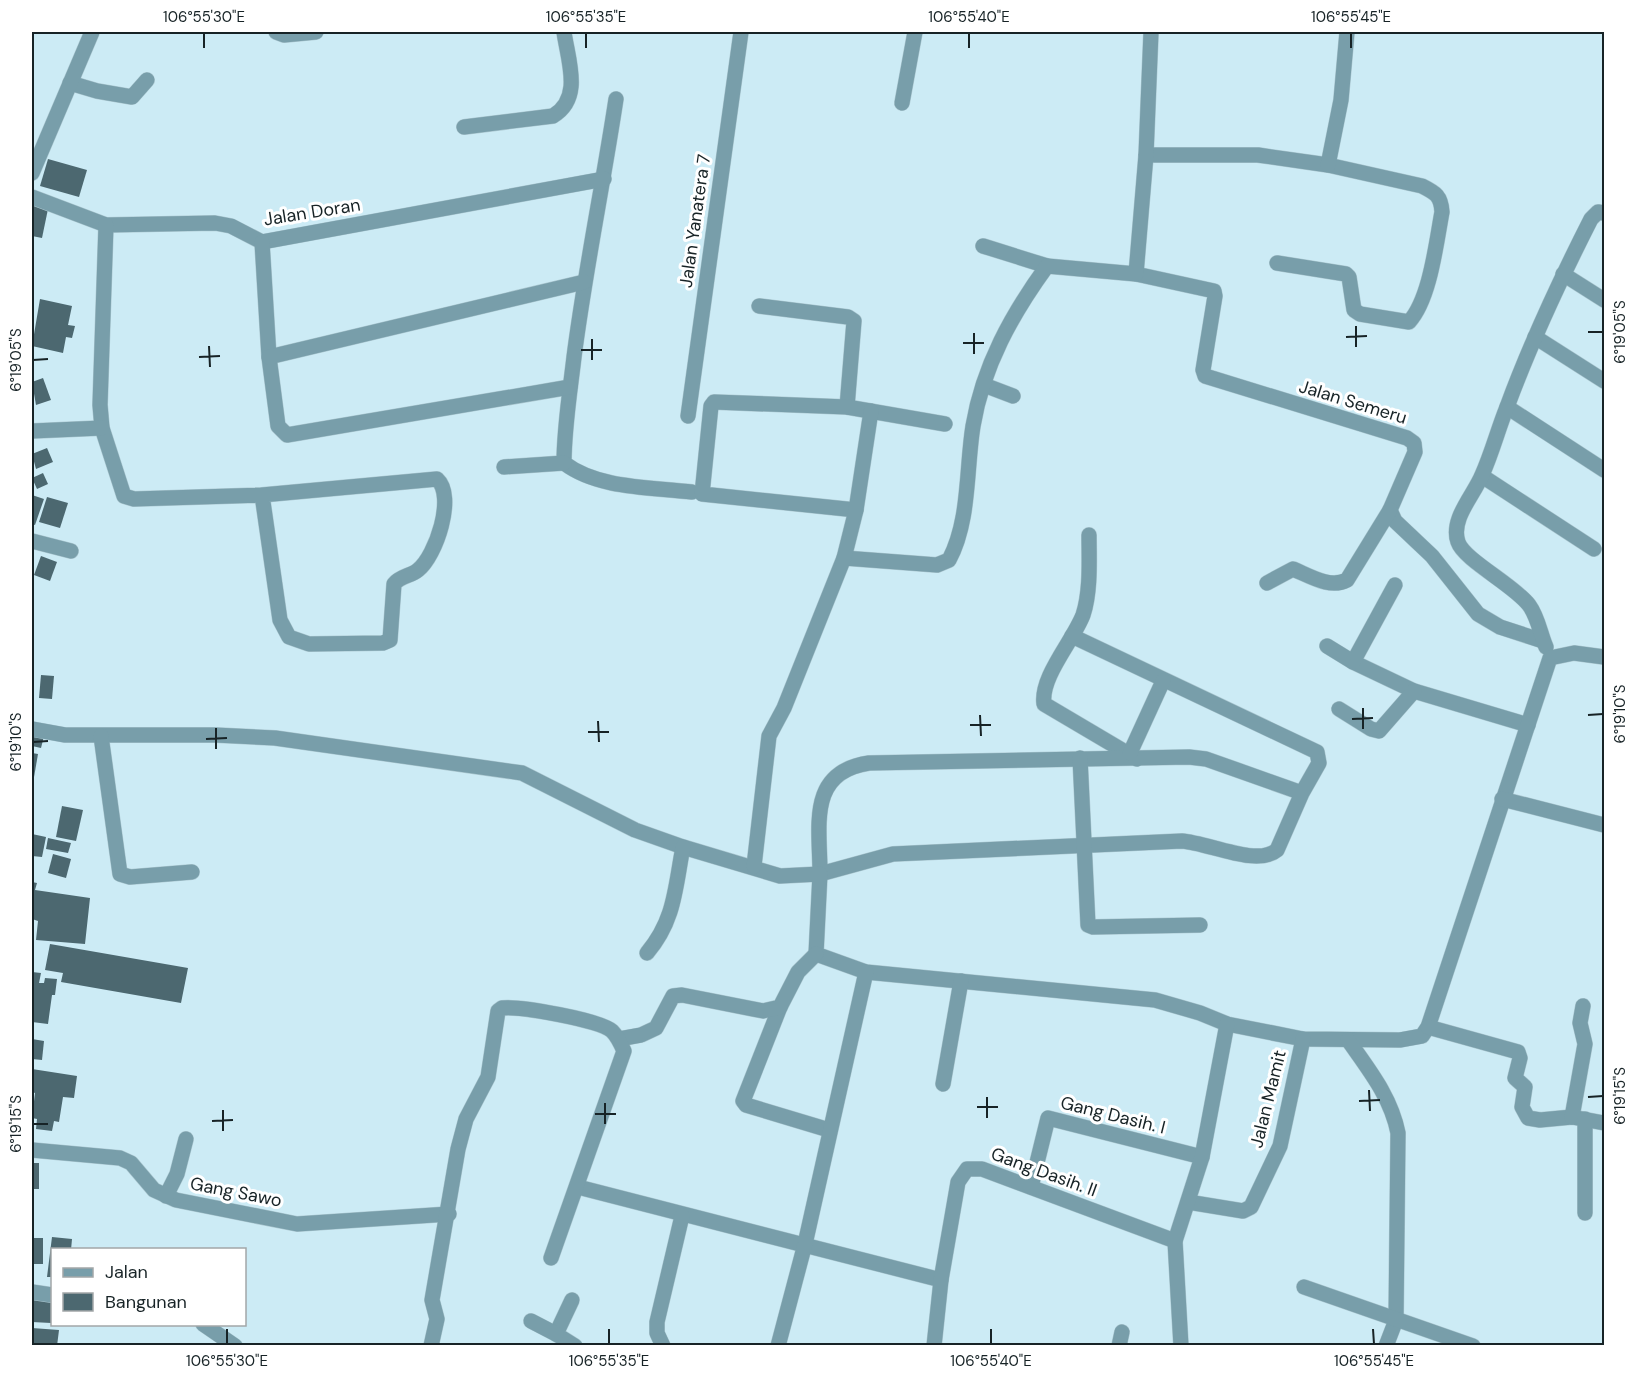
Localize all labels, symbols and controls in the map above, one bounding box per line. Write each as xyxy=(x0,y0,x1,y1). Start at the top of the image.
text: 106°55'30"E xyxy=(163,7,245,27)
text: 106°55'35"E xyxy=(546,7,626,27)
text: 106°55'40"E xyxy=(928,7,1010,27)
text: 106°55'45"E xyxy=(1311,7,1391,27)
street label: Jalan Yanatera 7 xyxy=(674,153,716,289)
street label: Jalan Doran xyxy=(262,193,362,231)
text: 6°19'05"S xyxy=(1610,300,1630,364)
text: 6°19'05"S xyxy=(6,328,26,392)
street label: Jalan Semeru xyxy=(1296,374,1410,430)
text: 6°19'10"S xyxy=(1610,684,1630,744)
text: 6°19'10"S xyxy=(6,712,26,772)
street label: Jalan Mamit xyxy=(1244,1048,1292,1150)
text: 6°19'15"S xyxy=(1610,1067,1630,1125)
street label: Gang Dasih. I xyxy=(1058,1090,1168,1140)
text: 6°19'15"S xyxy=(6,1095,26,1153)
street label: Gang Dasih. II xyxy=(988,1142,1100,1202)
street label: Gang Sawo xyxy=(188,1171,284,1213)
legend xyxy=(51,1248,246,1326)
text: Jalan xyxy=(105,1260,148,1284)
text: Bangunan xyxy=(105,1290,187,1314)
text: 106°55'30"E xyxy=(186,1351,268,1371)
text: 106°55'35"E xyxy=(569,1351,649,1371)
text: 106°55'40"E xyxy=(950,1351,1032,1371)
text: 106°55'45"E xyxy=(1334,1351,1414,1371)

